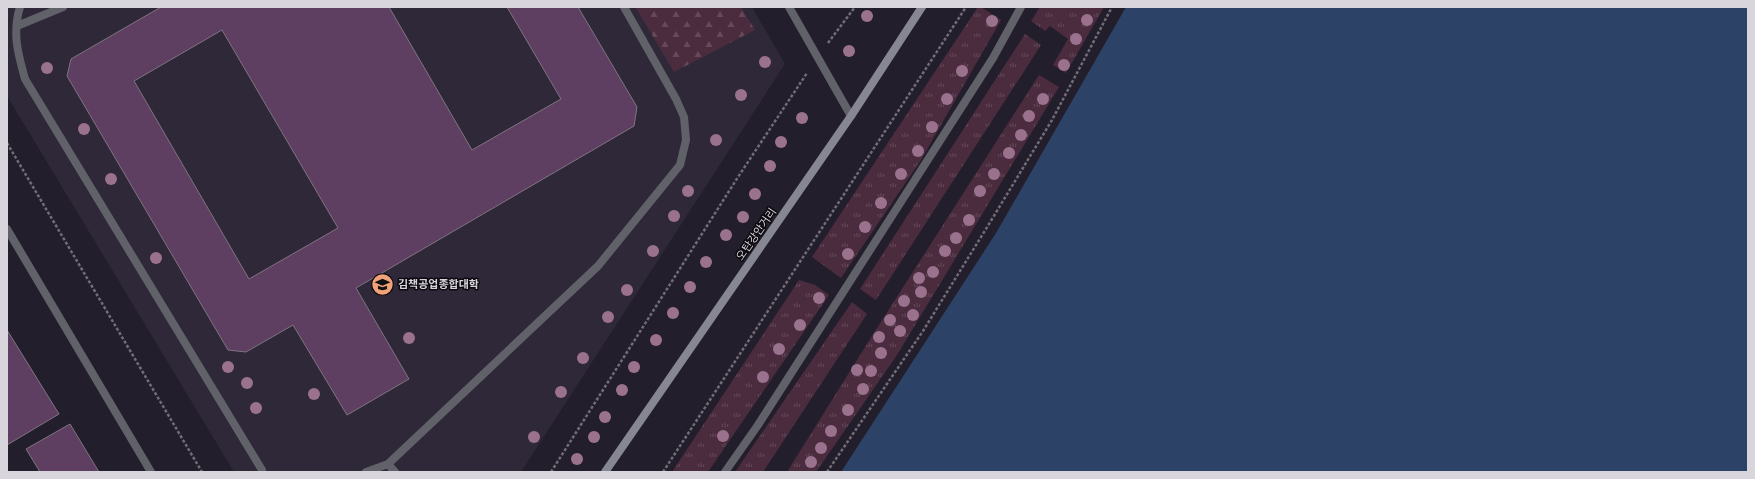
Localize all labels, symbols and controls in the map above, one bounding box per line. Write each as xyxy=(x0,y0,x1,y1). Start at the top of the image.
street label: 오탄강안거리 xyxy=(734,206,778,262)
school or university icon: 김책공업종합대학 xyxy=(369,271,395,297)
place label: 김책공업종합대학 xyxy=(398,278,479,290)

